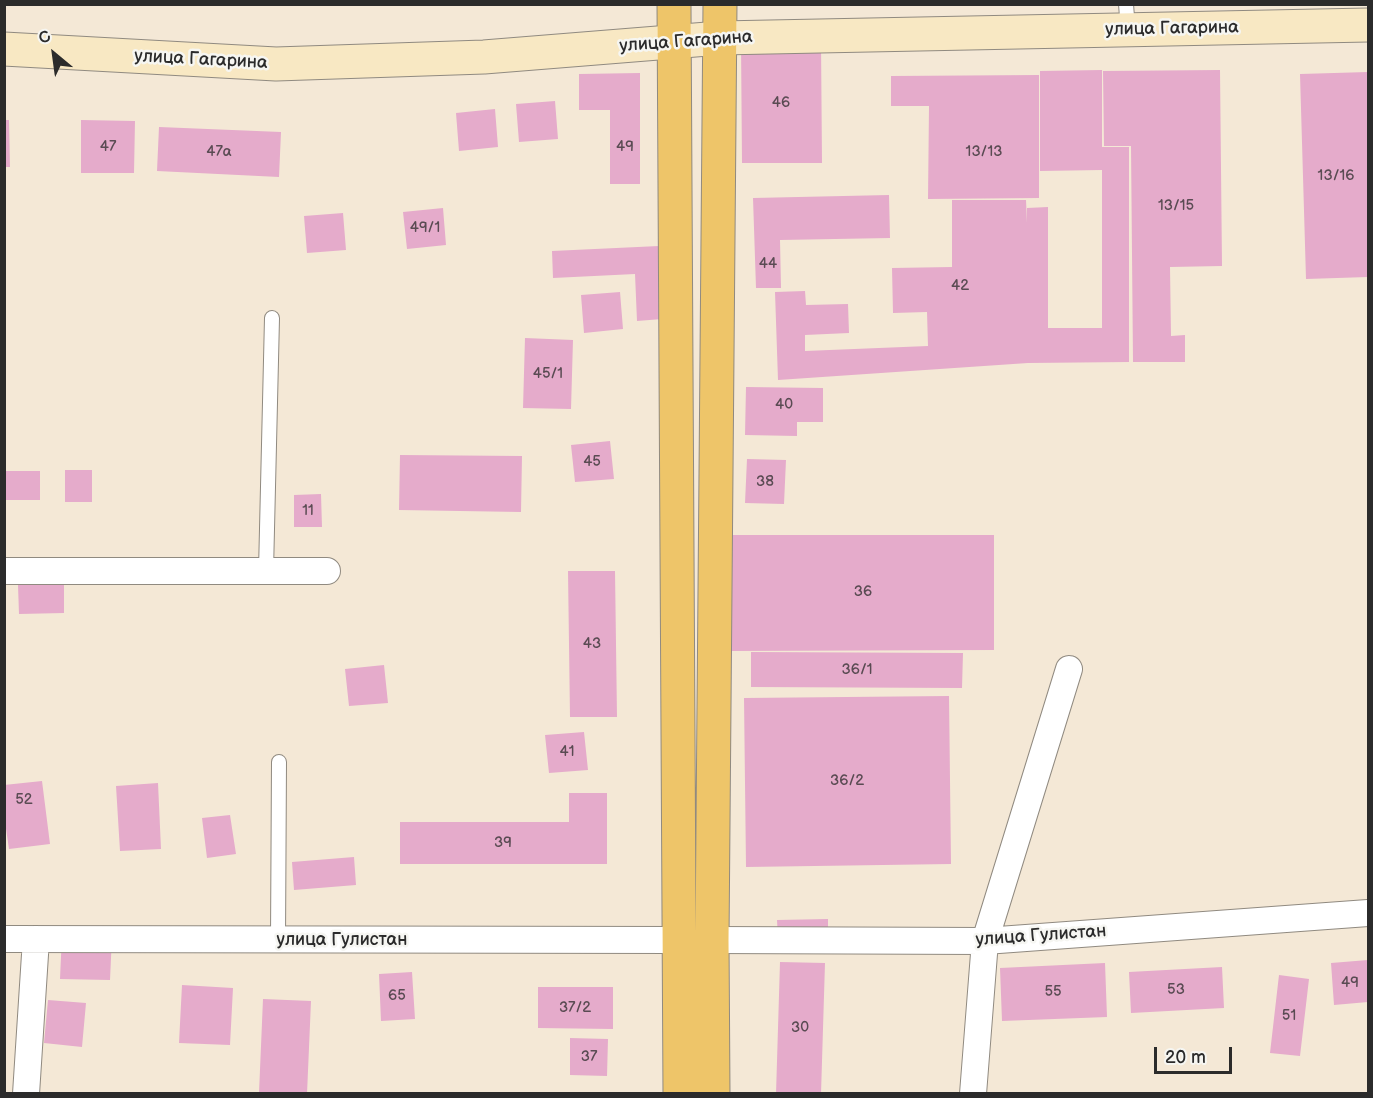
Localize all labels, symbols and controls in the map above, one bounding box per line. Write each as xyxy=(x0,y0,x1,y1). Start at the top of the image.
street label: улица Гагарина xyxy=(1105,17,1239,41)
north arrow xyxy=(24,24,84,84)
text: С xyxy=(36,27,55,49)
street label: улица Гагарина xyxy=(619,27,753,57)
street label: улица Гагарина xyxy=(134,46,268,74)
house number: 46 xyxy=(772,94,790,112)
house number: 47 xyxy=(100,138,116,156)
house number: 49 xyxy=(616,138,634,156)
house number: 47а xyxy=(206,143,232,161)
house number: 13/13 xyxy=(966,143,1002,161)
house number: 13/16 xyxy=(1318,167,1354,185)
house number: 13/15 xyxy=(1158,197,1194,215)
house number: 49/1 xyxy=(410,219,440,237)
house number: 44 xyxy=(759,255,777,273)
house number: 42 xyxy=(951,277,969,295)
house number: 45/1 xyxy=(533,365,563,383)
house number: 40 xyxy=(775,396,793,414)
house number: 45 xyxy=(583,453,601,471)
house number: 38 xyxy=(756,473,774,491)
house number: 11 xyxy=(302,502,314,520)
house number: 36 xyxy=(854,583,872,601)
house number: 43 xyxy=(583,635,601,653)
house number: 36/1 xyxy=(842,661,872,679)
house number: 41 xyxy=(560,743,574,761)
house number: 36/2 xyxy=(830,772,864,790)
house number: 52 xyxy=(15,791,33,809)
house number: 39 xyxy=(494,834,512,852)
street label: улица Гулистан xyxy=(975,921,1107,951)
street label: улица Гулистан xyxy=(277,929,407,951)
house number: 49 xyxy=(1341,974,1359,992)
house number: 53 xyxy=(1167,981,1185,999)
house number: 55 xyxy=(1044,983,1062,1001)
house number: 65 xyxy=(388,987,406,1005)
house number: 37/2 xyxy=(559,999,591,1017)
house number: 51 xyxy=(1282,1007,1296,1025)
house number: 30 xyxy=(791,1019,809,1037)
scale bar xyxy=(1157,1035,1235,1073)
text: 20 m xyxy=(1165,1047,1206,1068)
house number: 37 xyxy=(581,1048,597,1066)

